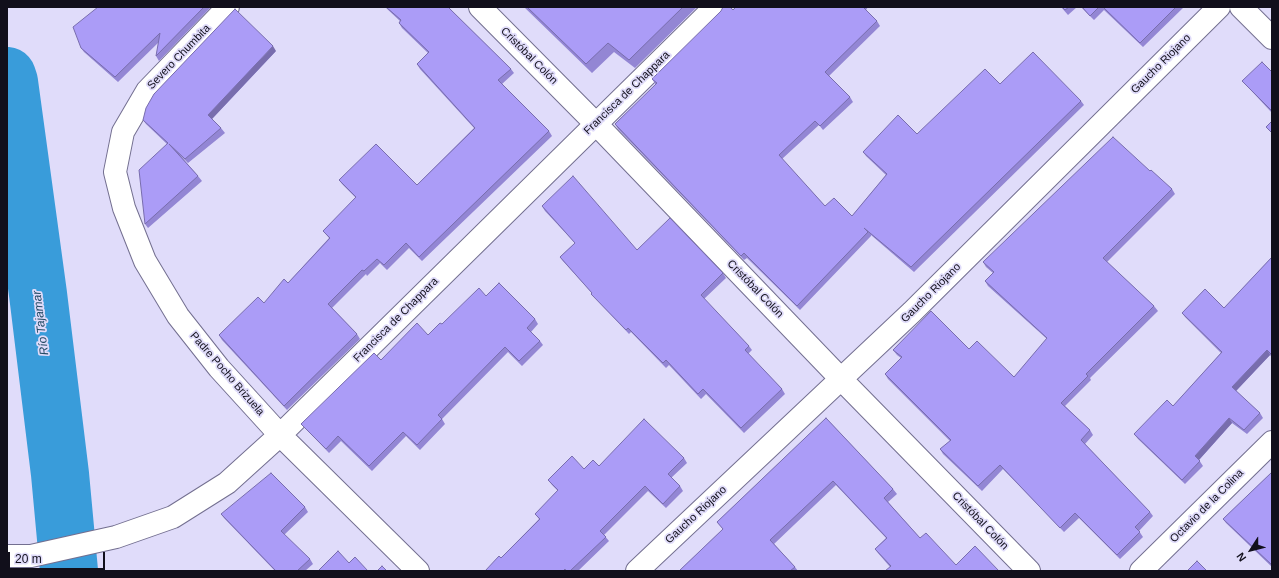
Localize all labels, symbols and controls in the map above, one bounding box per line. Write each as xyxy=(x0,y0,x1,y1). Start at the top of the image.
street label: Severo Chumbita xyxy=(145,22,213,92)
street label: Cristóbal Colón xyxy=(498,25,560,87)
street label: Gaucho Riojano xyxy=(1128,31,1194,97)
street label: Francisca de Chappara xyxy=(581,49,673,137)
street label: Cristóbal Colón xyxy=(724,257,786,321)
street label: Gaucho Riojano xyxy=(898,260,964,326)
street label: Francisca de Chappara xyxy=(351,275,441,365)
water label: Río Tajamar xyxy=(30,290,52,356)
street label: Padre Pocho Brizuela xyxy=(187,330,267,418)
street label: Octavio de la Colina xyxy=(1168,467,1246,545)
street label: Gaucho Riojano xyxy=(663,483,729,547)
street label: Cristóbal Colón xyxy=(949,489,1011,553)
north arrow xyxy=(1231,530,1271,570)
scale bar xyxy=(10,544,107,570)
text: N xyxy=(1234,550,1248,564)
text: 20 m xyxy=(15,552,42,566)

